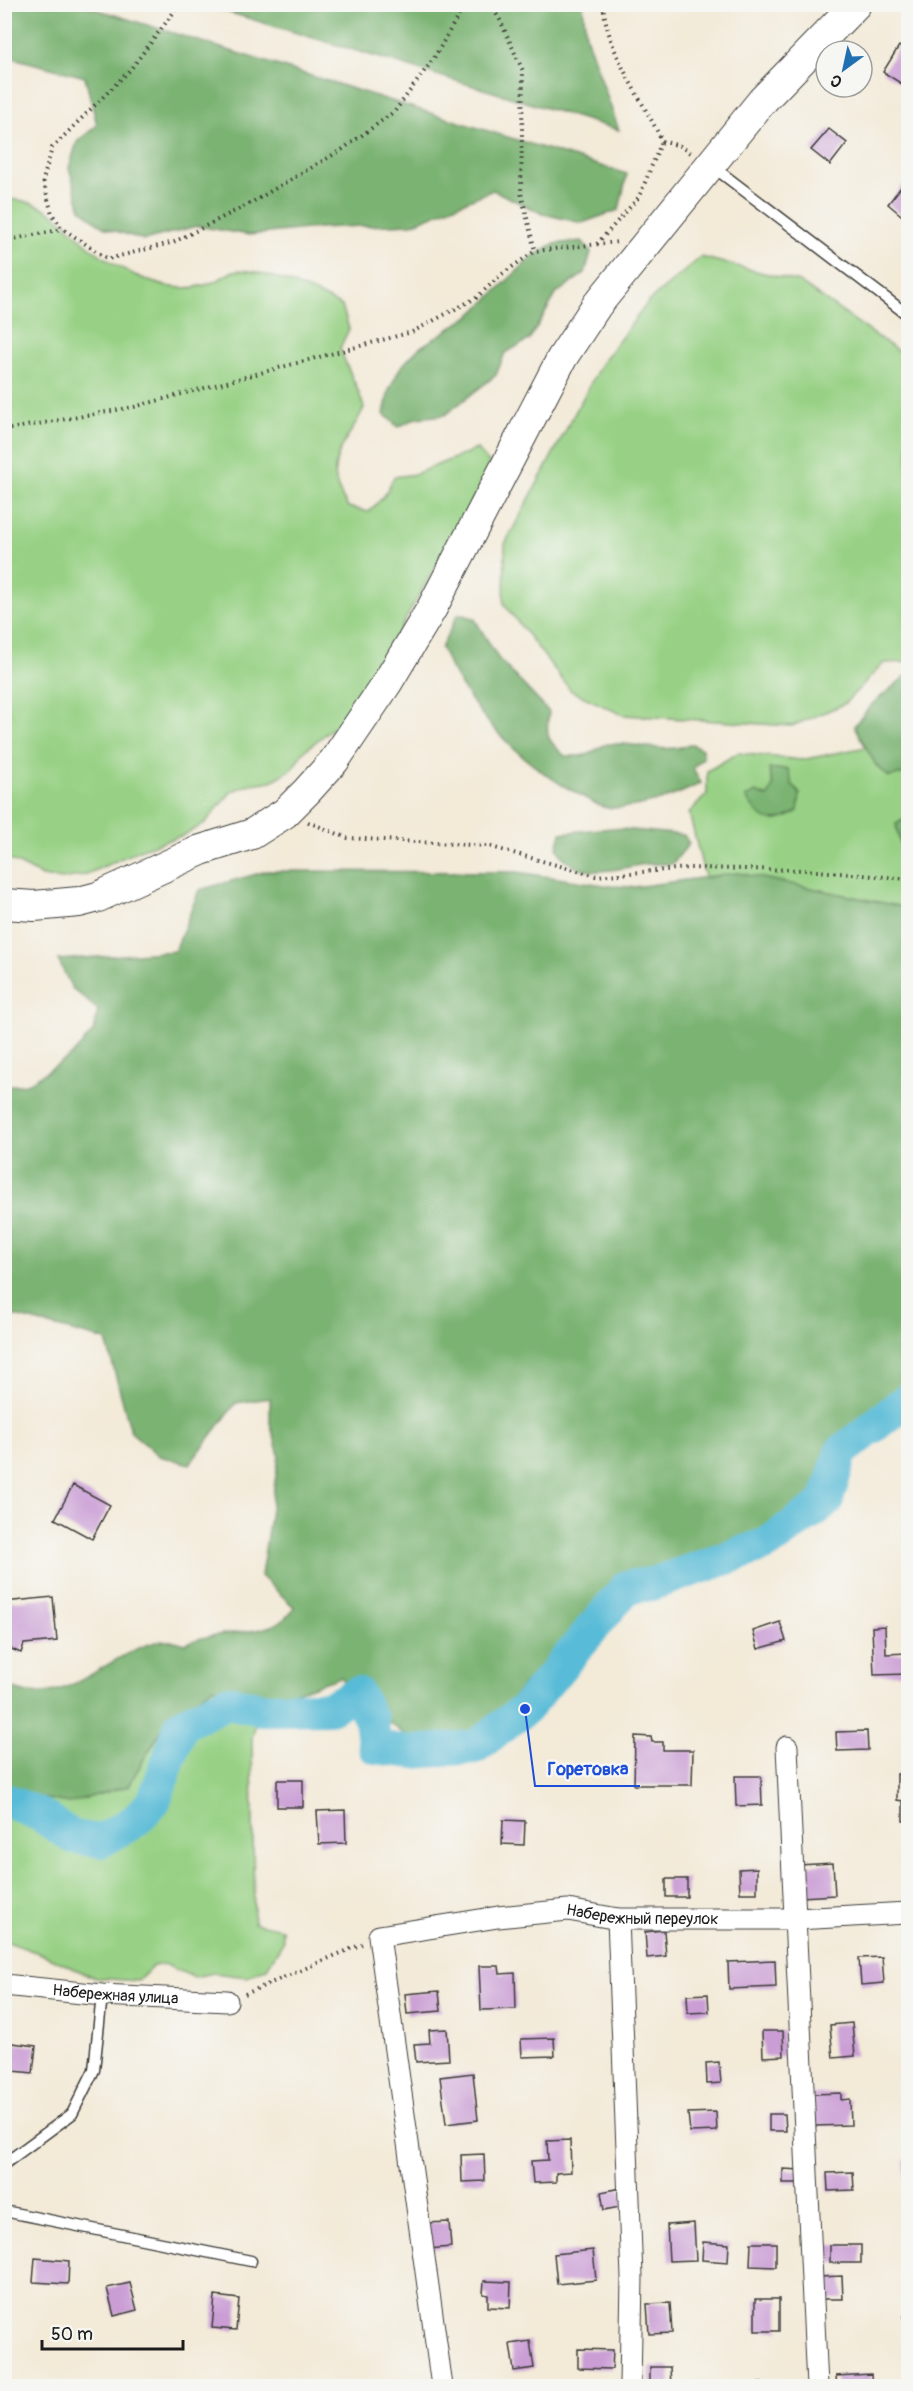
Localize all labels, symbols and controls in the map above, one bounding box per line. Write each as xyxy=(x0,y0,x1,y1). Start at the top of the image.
north arrow xyxy=(814,39,874,99)
text: С xyxy=(827,70,846,92)
callout: Горетовка xyxy=(535,1750,640,1786)
text: Горетовка xyxy=(548,1758,629,1781)
street label: Набережный переулок xyxy=(565,1900,718,1929)
street label: Набережная улица xyxy=(52,1980,179,2009)
scale bar xyxy=(42,2313,183,2351)
text: 50 m xyxy=(51,2323,93,2346)

